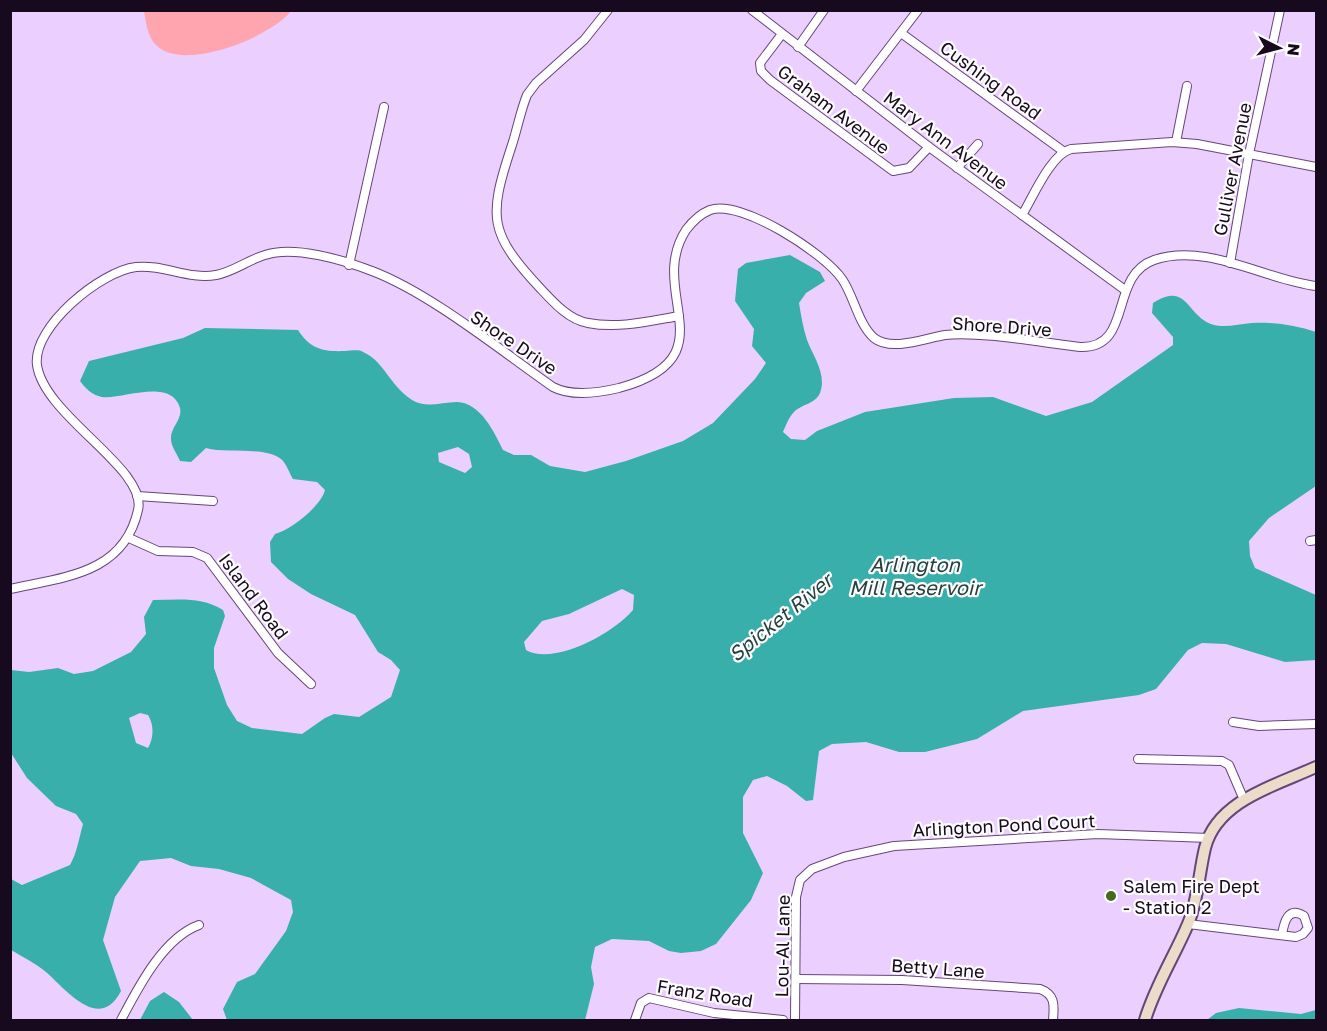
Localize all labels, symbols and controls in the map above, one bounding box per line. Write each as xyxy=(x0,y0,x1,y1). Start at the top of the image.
north arrow xyxy=(1249,18,1309,78)
street label: Cushing Road xyxy=(936,36,1046,124)
text: N xyxy=(1283,42,1304,57)
street label: Graham Avenue xyxy=(774,60,894,158)
street label: Mary Ann Avenue xyxy=(879,86,1013,194)
street label: Gulliver Avenue xyxy=(1208,101,1256,237)
street label: Shore Drive xyxy=(466,305,562,379)
street label: Shore Drive xyxy=(951,312,1053,340)
street label: Island Road xyxy=(215,549,293,643)
water label: Arlington Mill Reservoir xyxy=(849,552,984,599)
water label: Spicket River xyxy=(723,566,839,666)
street label: Arlington Pond Court xyxy=(912,809,1096,841)
place label: Salem Fire Dept - Station 2 xyxy=(1123,875,1260,918)
marker: Salem Fire Dept - Station 2 xyxy=(1104,889,1118,903)
street label: Lou-Al Lane xyxy=(770,894,794,998)
street label: Betty Lane xyxy=(890,954,986,982)
street label: Franz Road xyxy=(656,975,754,1011)

